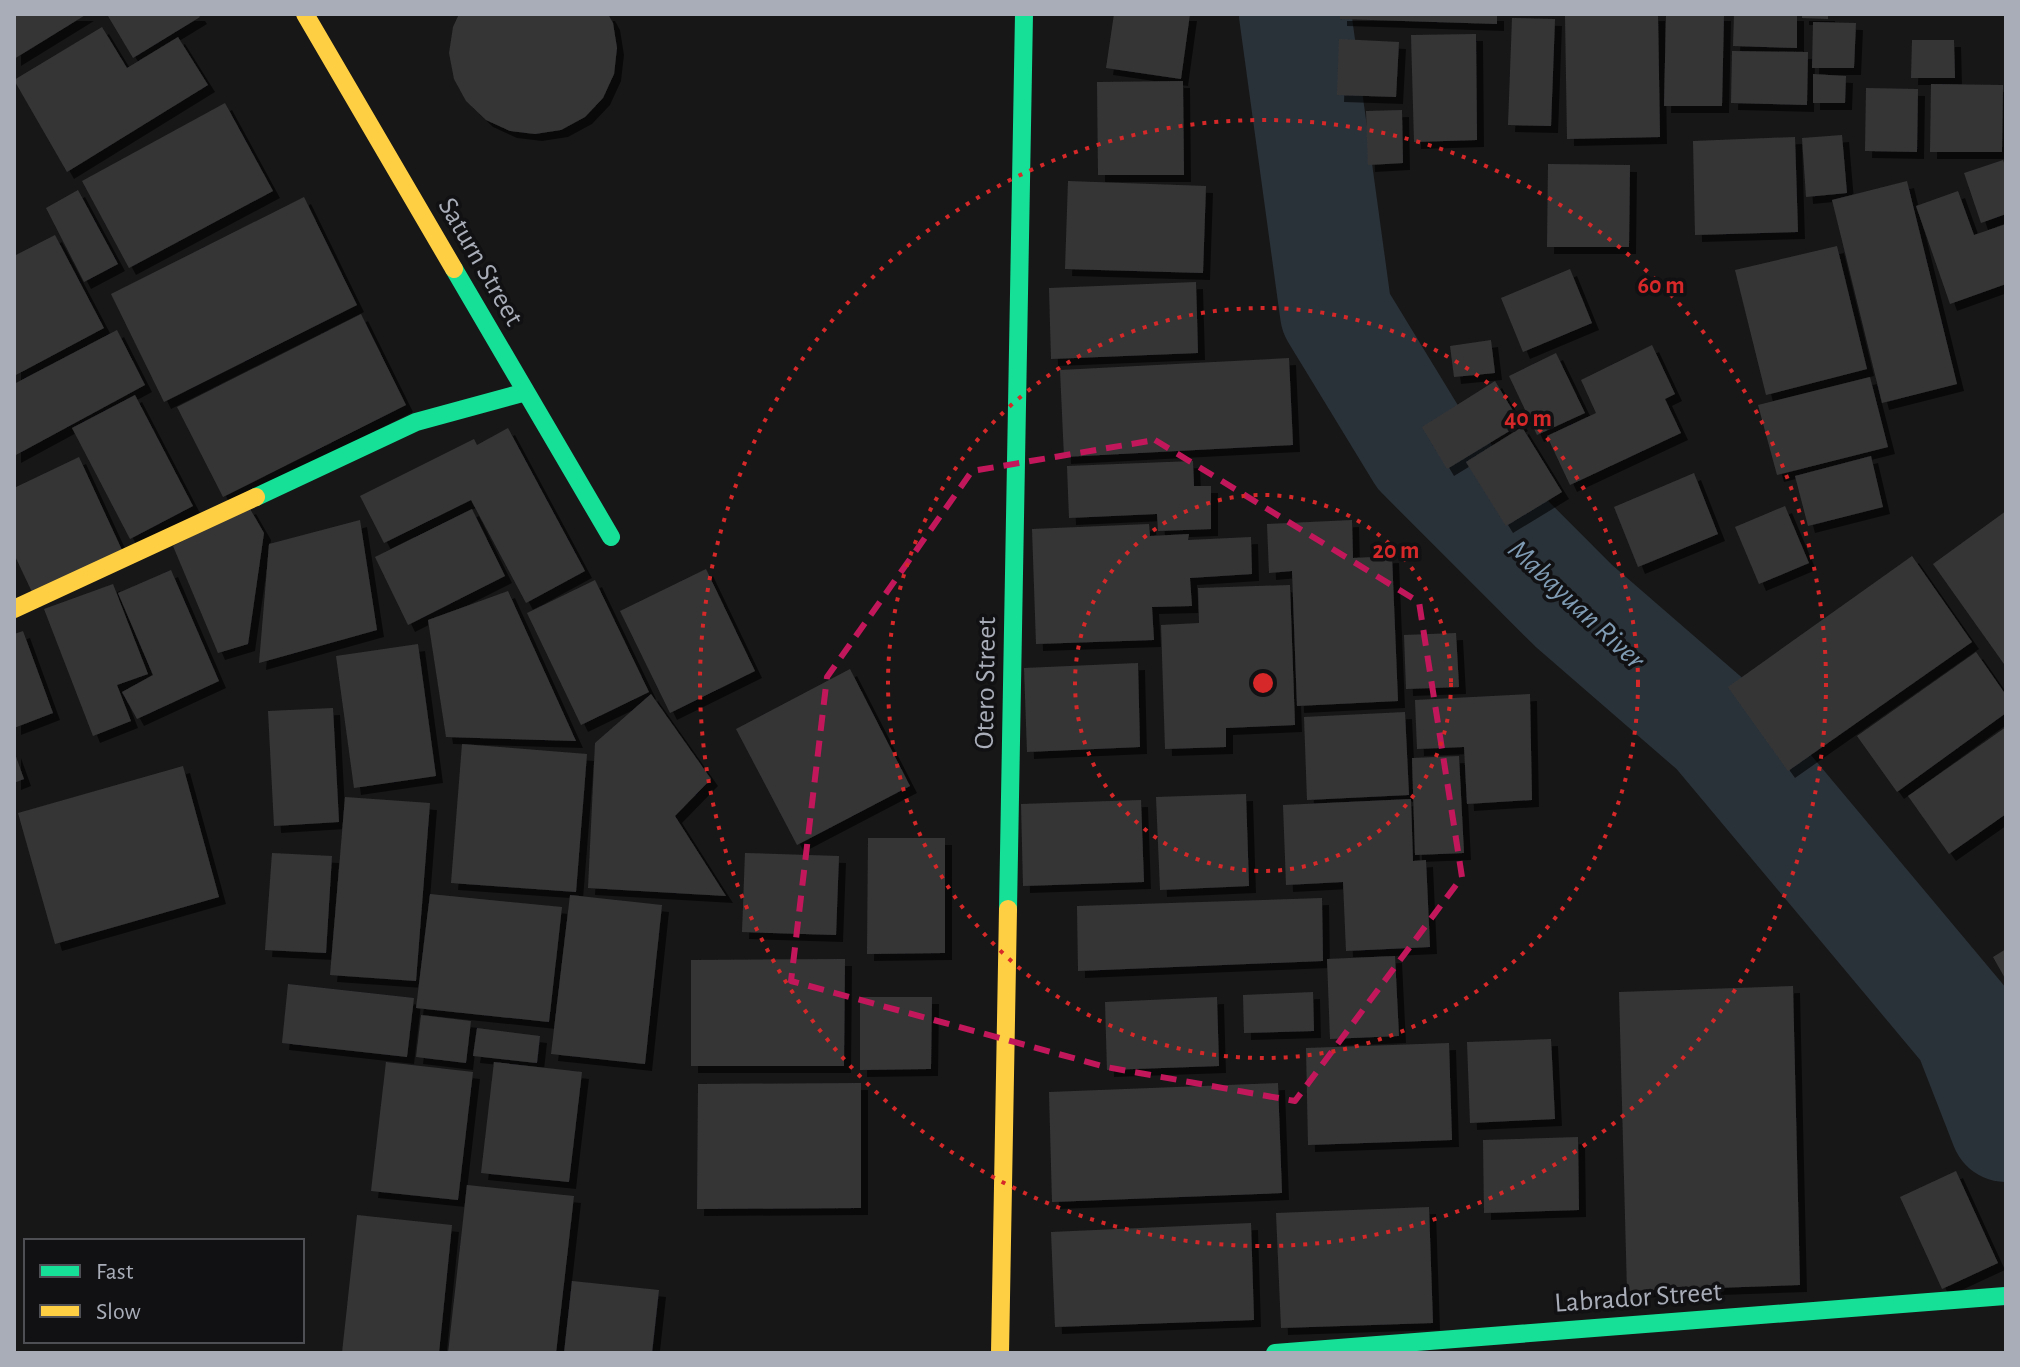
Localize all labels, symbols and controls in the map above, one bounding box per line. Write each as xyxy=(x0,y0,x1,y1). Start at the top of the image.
street label: Saturn Street xyxy=(433,193,528,331)
text: 60 m xyxy=(1637,274,1685,298)
text: 40 m xyxy=(1504,407,1552,431)
water label: Mabayuan River xyxy=(1502,534,1651,676)
text: 20 m xyxy=(1373,539,1419,563)
street label: Otero Street xyxy=(971,616,1001,750)
centre of rings xyxy=(1249,669,1277,697)
legend xyxy=(24,1239,304,1343)
text: Fast xyxy=(96,1260,134,1284)
street label: Labrador Street xyxy=(1553,1278,1723,1318)
text: Slow xyxy=(96,1300,141,1324)

